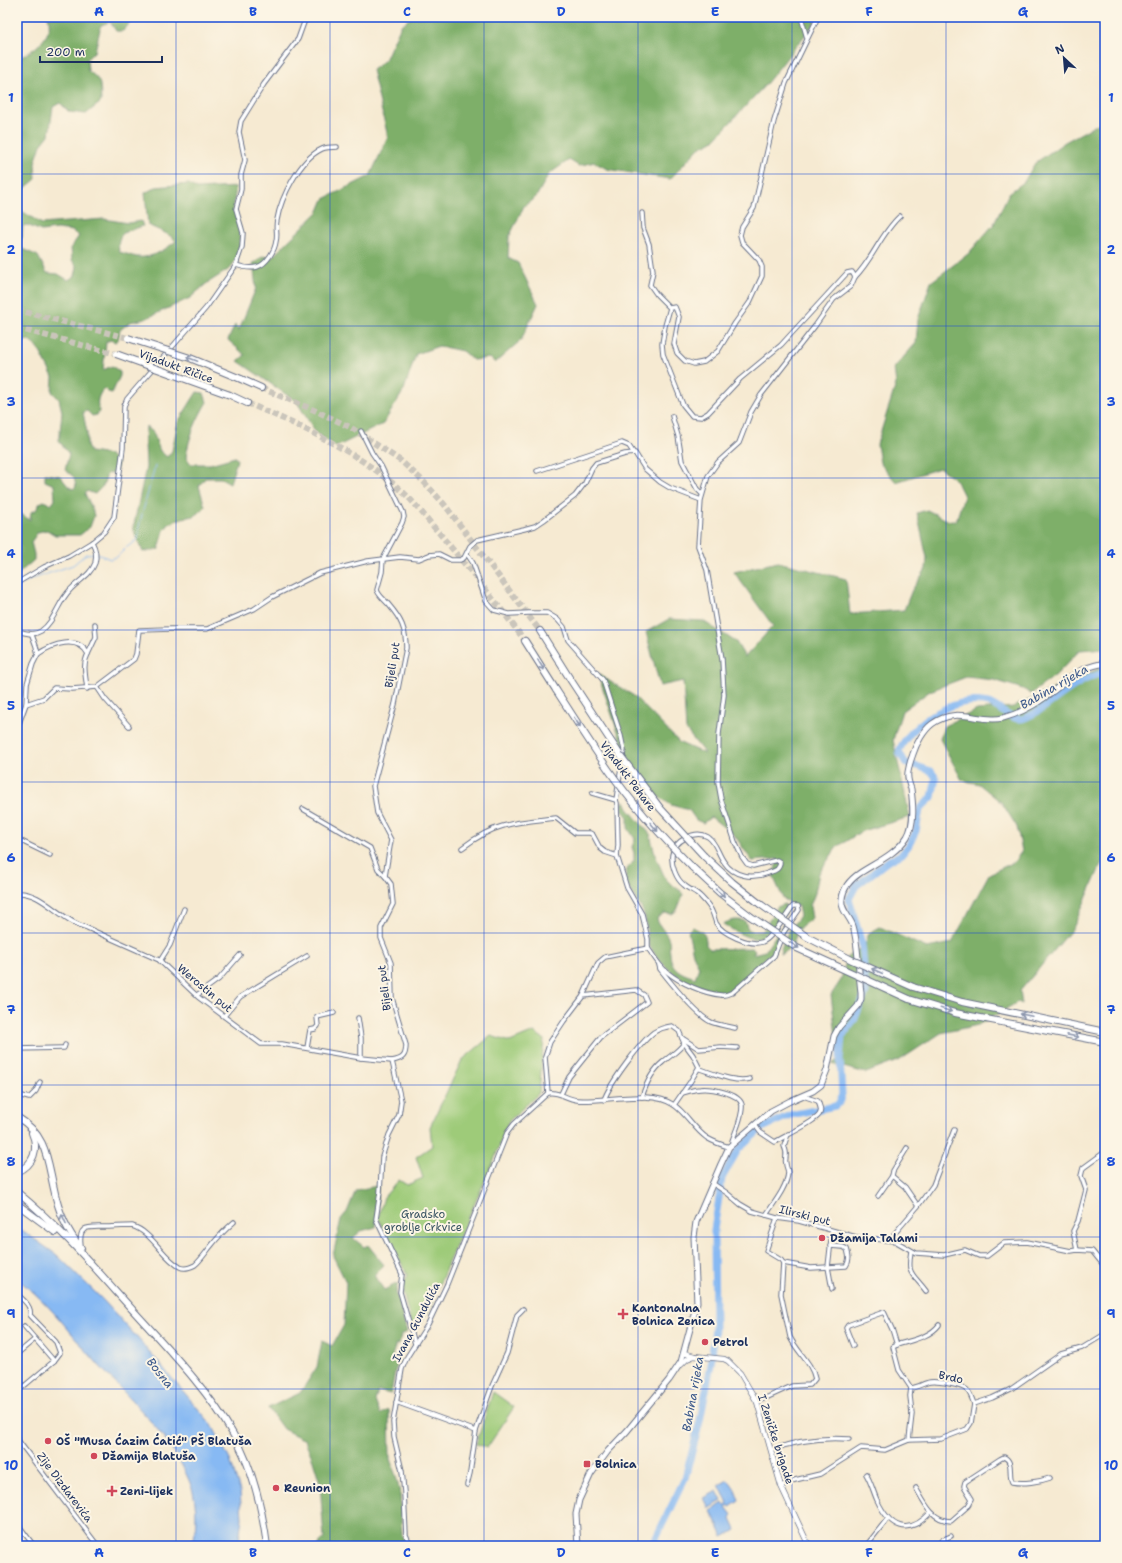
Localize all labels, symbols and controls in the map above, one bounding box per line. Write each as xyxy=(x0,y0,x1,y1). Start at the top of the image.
text: A xyxy=(94,3,104,20)
text: B xyxy=(249,3,257,20)
text: C xyxy=(403,3,411,20)
text: D xyxy=(556,3,566,20)
text: E xyxy=(711,3,720,20)
text: F xyxy=(865,3,873,20)
text: G xyxy=(1018,3,1029,20)
scale bar xyxy=(40,38,162,64)
north arrow xyxy=(1044,38,1084,78)
text: N xyxy=(1053,41,1067,58)
text: 200 m xyxy=(46,44,85,60)
text: 1 xyxy=(8,89,14,106)
text: 1 xyxy=(1108,89,1114,106)
text: 2 xyxy=(6,241,16,258)
text: 2 xyxy=(1106,241,1116,258)
street label: Vijadukt Ričice xyxy=(137,346,215,387)
one-way arrow xyxy=(187,355,199,363)
text: 3 xyxy=(6,393,16,410)
text: 3 xyxy=(1106,393,1116,410)
text: 4 xyxy=(6,545,16,562)
text: 4 xyxy=(1106,545,1116,562)
street label: Bijeli put xyxy=(381,641,404,689)
one-way arrow xyxy=(537,659,545,671)
water label: Babina rijeka xyxy=(1017,661,1091,713)
text: 5 xyxy=(7,697,15,714)
text: 5 xyxy=(1107,697,1115,714)
one-way arrow xyxy=(574,716,582,728)
street label: Vijadukt Pehare xyxy=(596,738,659,814)
one-way arrow xyxy=(650,822,659,832)
text: 6 xyxy=(6,849,16,866)
text: 6 xyxy=(1106,849,1116,866)
one-way arrow xyxy=(715,888,726,897)
one-way arrow xyxy=(788,942,800,950)
street label: Werostin put xyxy=(174,961,236,1016)
street label: Bijeli put xyxy=(374,964,395,1012)
one-way arrow xyxy=(872,967,884,975)
text: 7 xyxy=(6,1001,16,1018)
text: 7 xyxy=(1106,1001,1116,1018)
one-way arrow xyxy=(939,1007,952,1014)
one-way arrow xyxy=(1020,1011,1033,1019)
one-way arrow xyxy=(1066,1032,1079,1040)
text: 8 xyxy=(6,1153,16,1170)
text: 8 xyxy=(1106,1153,1116,1170)
street label: Ilirski put xyxy=(778,1202,832,1229)
park label: Gradsko groblje Crkvice xyxy=(384,1207,462,1235)
one-way arrow xyxy=(60,1214,67,1226)
place label: Džamija Talami xyxy=(830,1231,918,1246)
marker: Džamija Talami xyxy=(817,1233,827,1243)
street label: Ivana Gundulića xyxy=(389,1280,444,1365)
place label: Kantonalna Bolnica Zenica xyxy=(632,1301,715,1329)
text: 9 xyxy=(6,1305,16,1322)
text: 9 xyxy=(1106,1305,1116,1322)
marker: Kantonalna Bolnica Zenica xyxy=(617,1308,629,1320)
place label: Petrol xyxy=(713,1335,748,1350)
marker: Petrol xyxy=(700,1337,710,1347)
water label: Bosna xyxy=(143,1354,177,1392)
water label: Babina rijeka xyxy=(678,1355,708,1433)
street label: Brdo xyxy=(937,1368,965,1387)
street label: I Zeničke brigade xyxy=(754,1392,797,1486)
place label: OŠ "Musa Ćazim Ćatić" PŠ Blatuša xyxy=(56,1433,252,1449)
marker: OŠ "Musa Ćazim Ćatić" PŠ Blatuša xyxy=(43,1436,53,1446)
street label: Zije Dizdarevića xyxy=(33,1449,96,1526)
place label: Džamija Blatuša xyxy=(102,1449,196,1464)
marker: Džamija Blatuša xyxy=(89,1451,99,1461)
text: 10 xyxy=(4,1457,18,1474)
place label: Bolnica xyxy=(595,1457,637,1472)
text: 10 xyxy=(1104,1457,1118,1474)
marker: Bolnica xyxy=(582,1459,592,1469)
place label: Reunion xyxy=(284,1481,331,1496)
marker: Reunion xyxy=(271,1483,281,1493)
place label: Zeni-lijek xyxy=(120,1484,173,1499)
marker: Zeni-lijek xyxy=(107,1486,117,1496)
text: A xyxy=(94,1544,104,1561)
text: B xyxy=(249,1544,257,1561)
text: C xyxy=(403,1544,411,1561)
text: D xyxy=(556,1544,566,1561)
text: E xyxy=(711,1544,720,1561)
text: F xyxy=(865,1544,873,1561)
text: G xyxy=(1018,1544,1029,1561)

